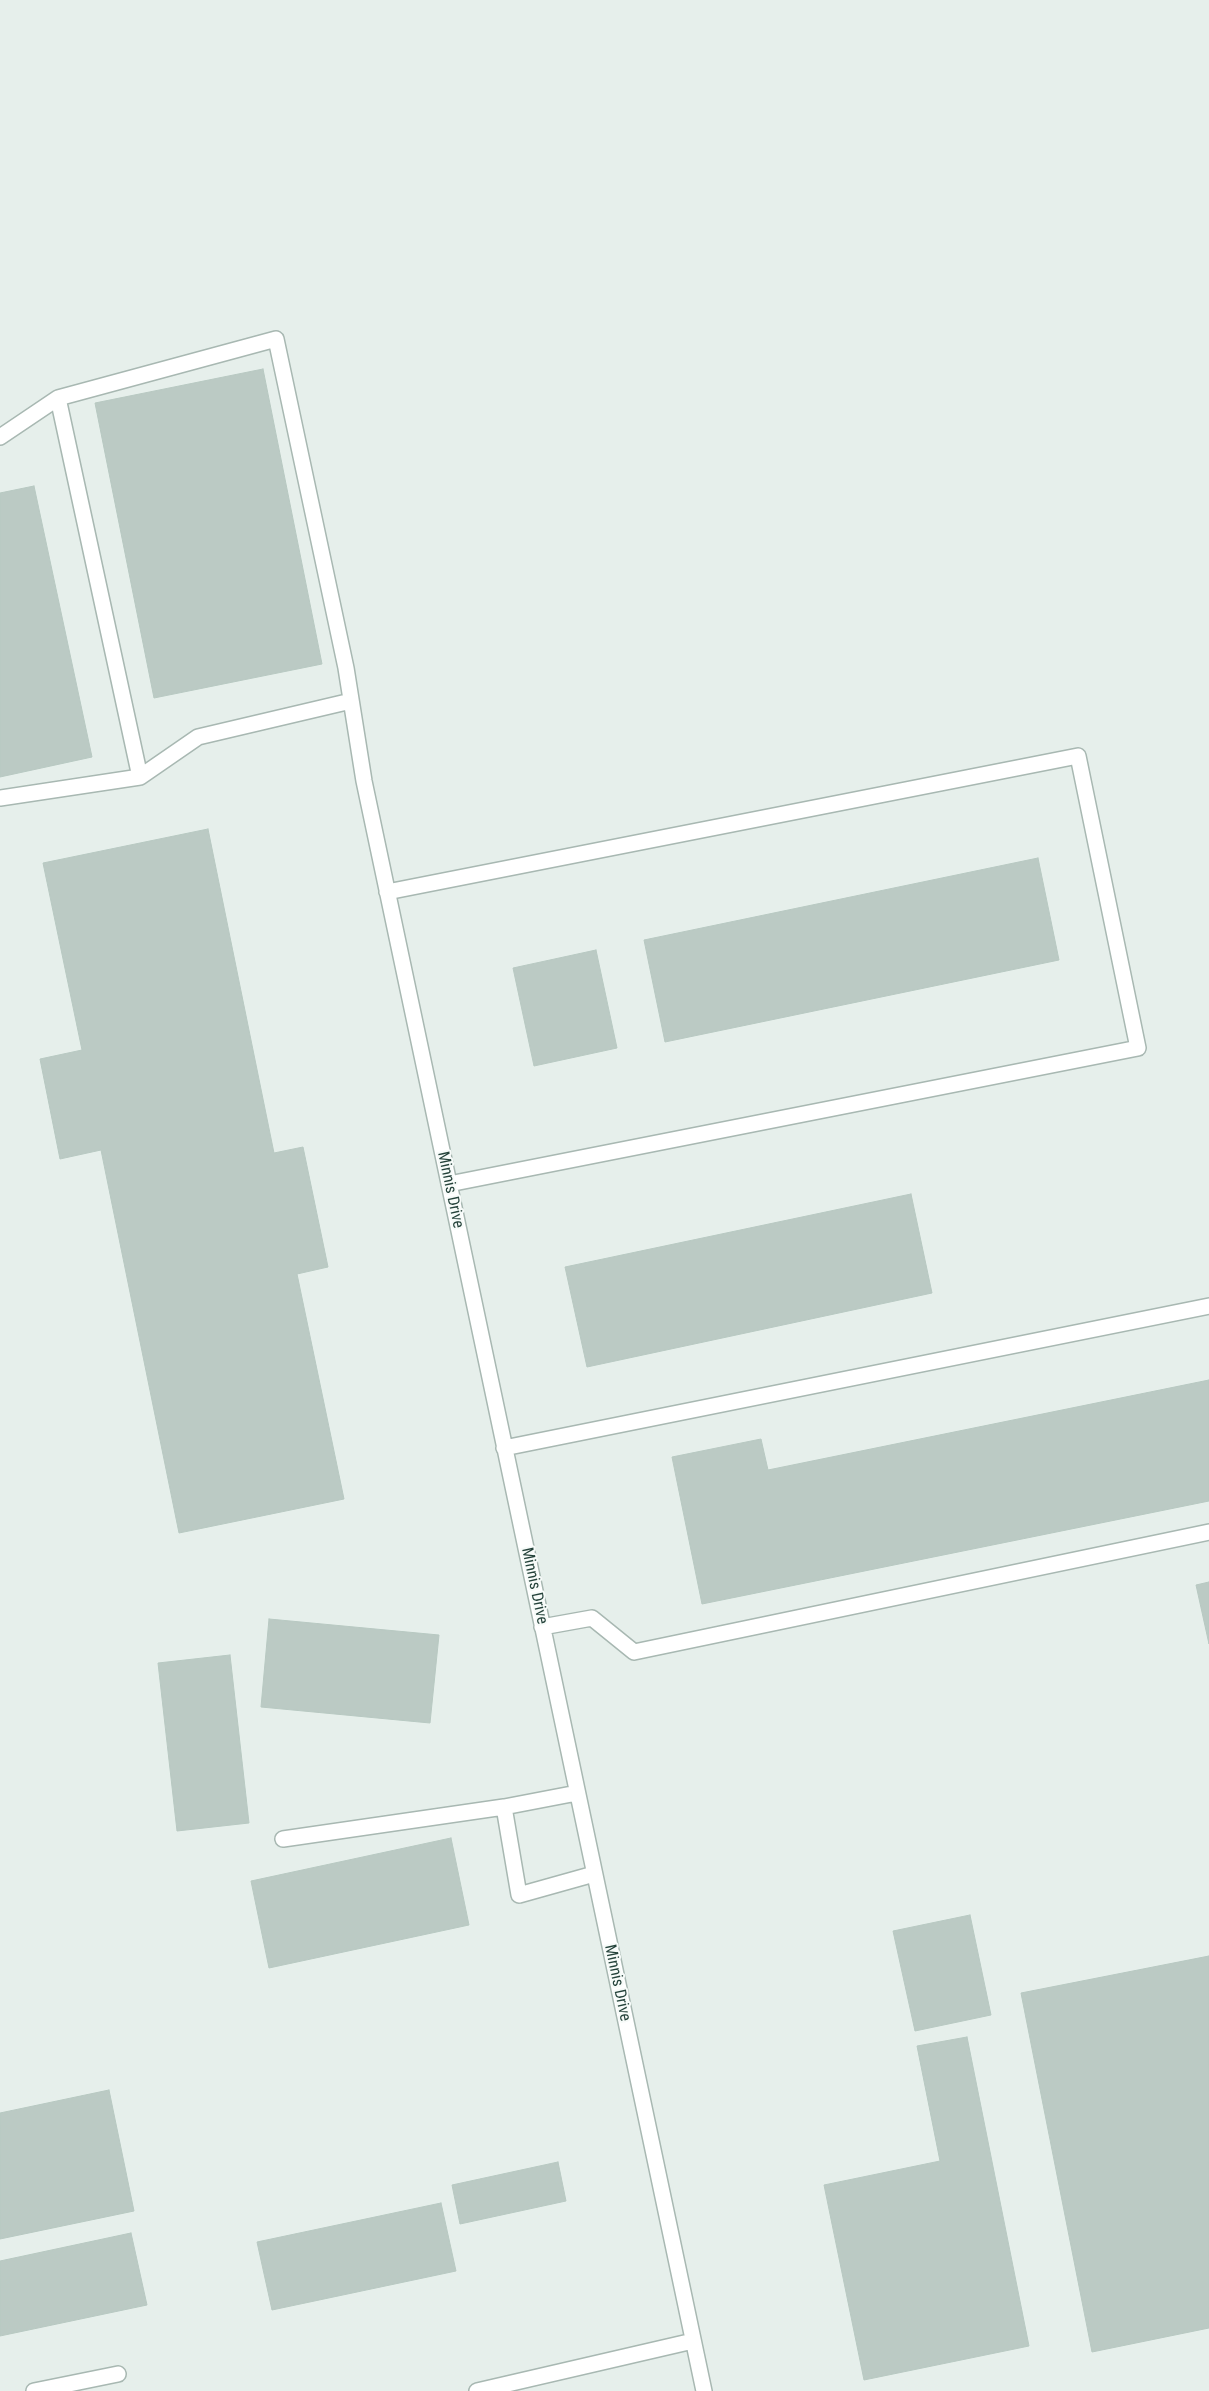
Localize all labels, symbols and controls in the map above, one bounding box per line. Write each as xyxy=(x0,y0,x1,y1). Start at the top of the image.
street label: Minnis Drive xyxy=(433,1150,467,1230)
street label: Minnis Drive xyxy=(517,1546,551,1626)
street label: Minnis Drive xyxy=(600,1943,634,2023)

